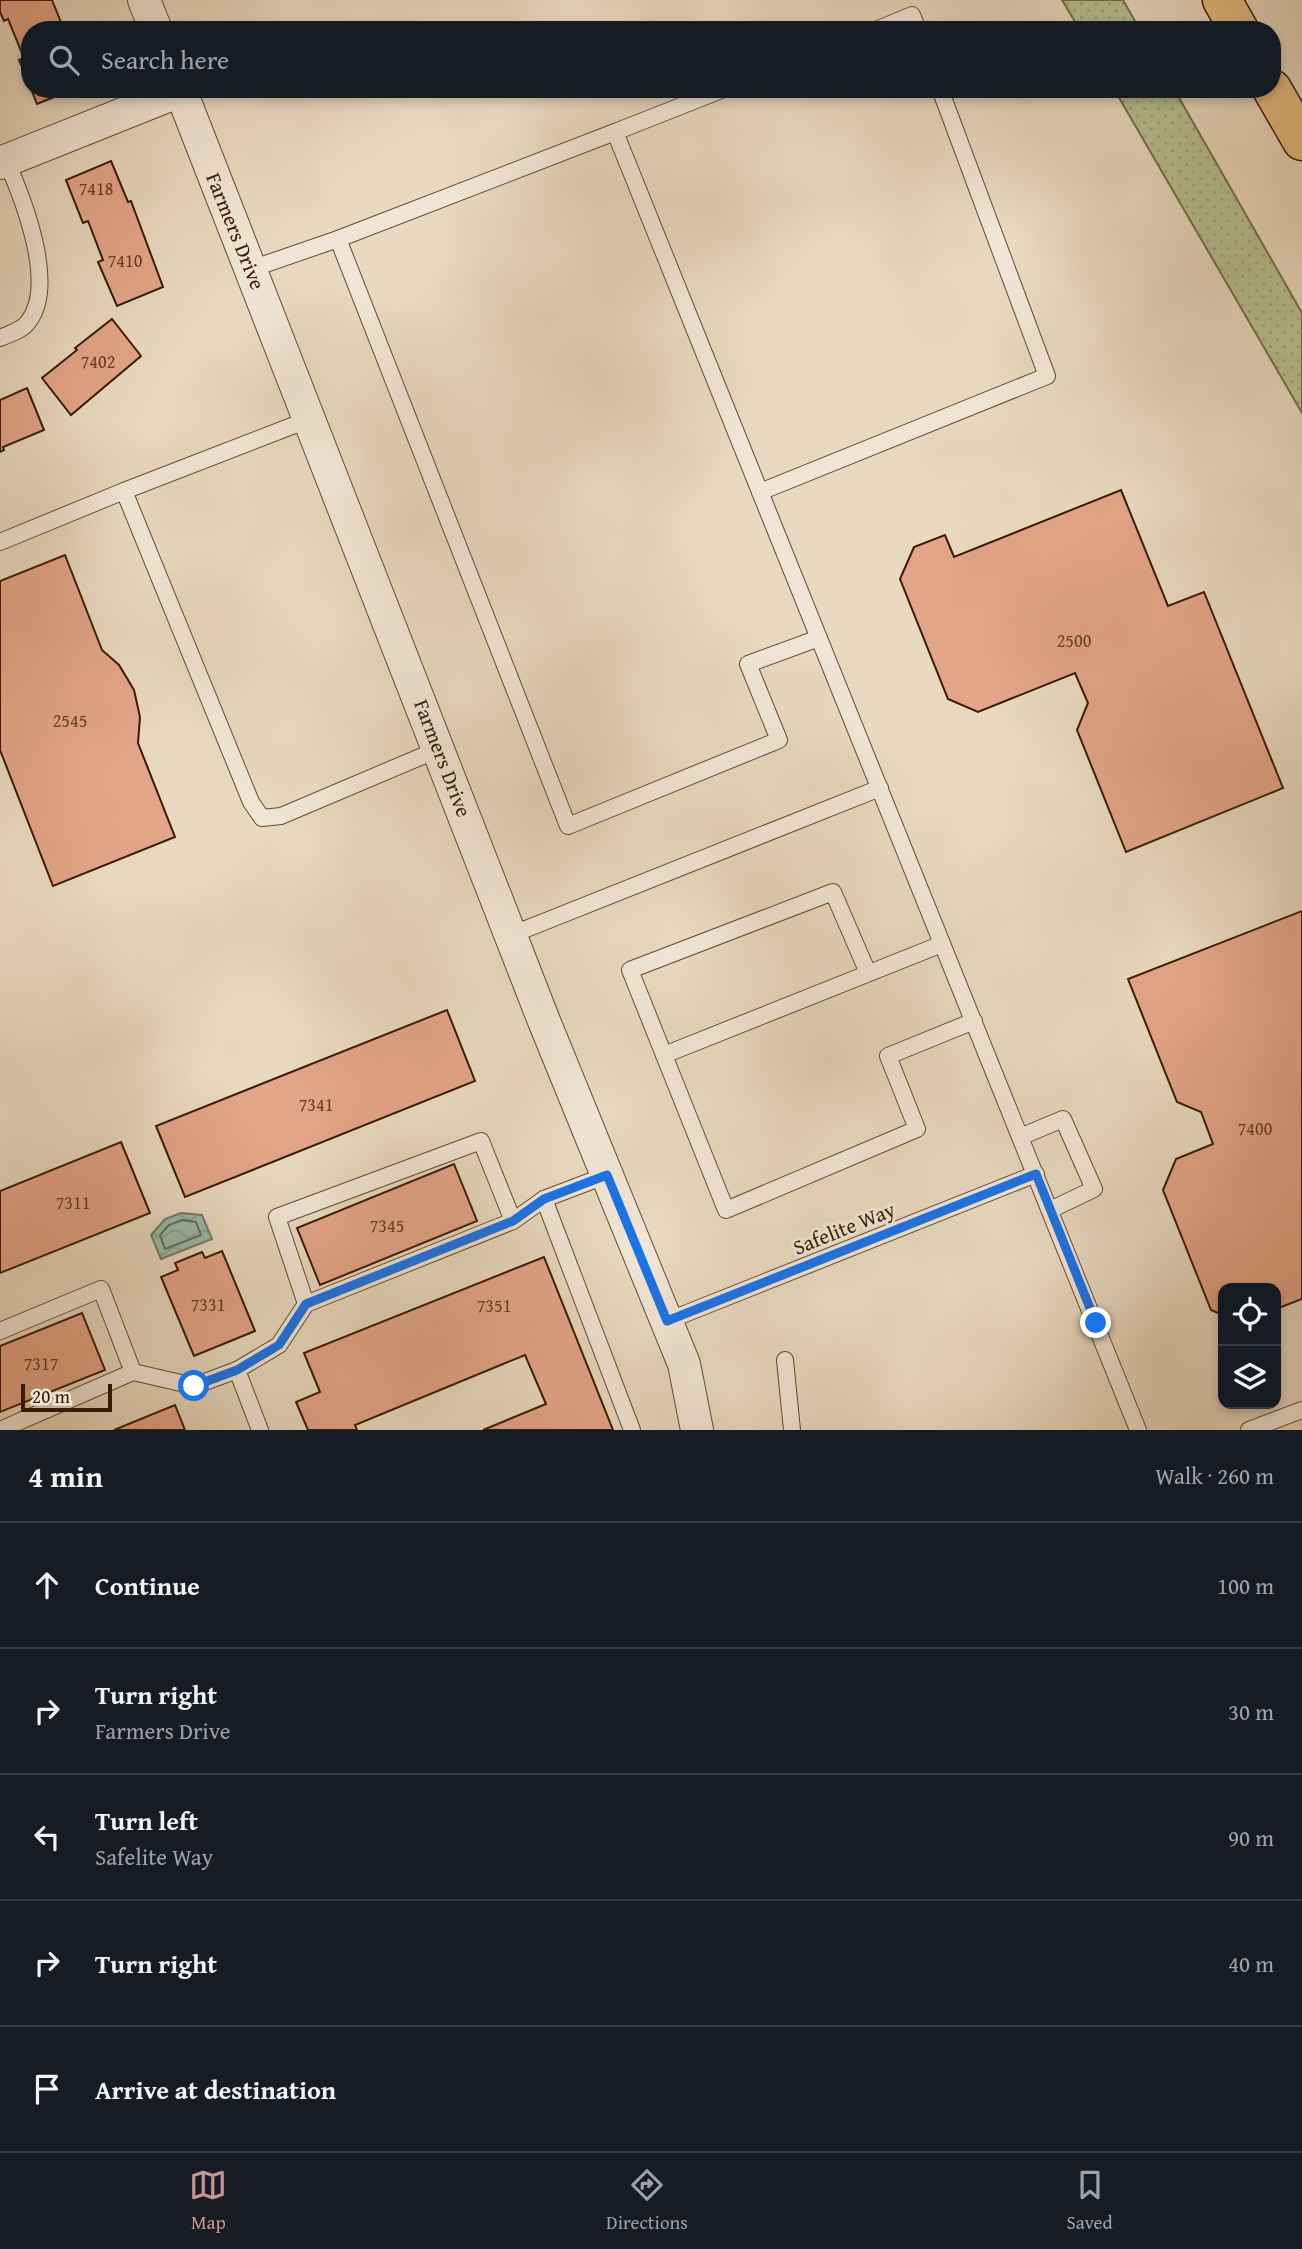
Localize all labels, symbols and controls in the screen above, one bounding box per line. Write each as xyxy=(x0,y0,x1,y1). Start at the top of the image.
search box xyxy=(21,21,1281,98)
text: Search here xyxy=(101,40,229,79)
icon: search xyxy=(45,41,83,79)
street label: Farmers Drive xyxy=(198,168,274,294)
house number: 7418 xyxy=(79,175,113,202)
house number: 7410 xyxy=(108,247,143,274)
house number: 7402 xyxy=(81,348,115,375)
house number: 2500 xyxy=(1057,627,1092,654)
street label: Farmers Drive xyxy=(406,695,480,821)
house number: 2545 xyxy=(53,707,87,734)
house number: 7341 xyxy=(299,1091,333,1118)
house number: 7400 xyxy=(1238,1115,1273,1142)
house number: 7311 xyxy=(56,1189,90,1216)
street label: Safelite Way xyxy=(788,1193,900,1263)
house number: 7345 xyxy=(370,1212,404,1239)
map controls xyxy=(1218,1283,1281,1409)
button: locate xyxy=(1218,1283,1281,1346)
house number: 7331 xyxy=(191,1291,225,1318)
house number: 7351 xyxy=(477,1292,511,1319)
route end xyxy=(1080,1307,1111,1338)
button: layers xyxy=(1218,1346,1281,1409)
house number: 7317 xyxy=(24,1350,58,1377)
route start xyxy=(178,1370,209,1401)
scale bar xyxy=(21,1381,112,1413)
text: 20 m xyxy=(32,1382,70,1410)
text: 4 min xyxy=(28,1454,103,1498)
text: Walk · 260 m xyxy=(1155,1459,1274,1492)
icon: ahead xyxy=(28,1566,66,1604)
text: Continue xyxy=(95,1566,200,1605)
text: 100 m xyxy=(1217,1569,1274,1602)
text: Turn right xyxy=(95,1675,217,1714)
icon: right xyxy=(28,1692,66,1730)
text: 30 m xyxy=(1228,1695,1274,1728)
text: Farmers Drive xyxy=(95,1714,231,1747)
text: Turn left xyxy=(95,1801,198,1840)
icon: left xyxy=(28,1818,66,1856)
text: 90 m xyxy=(1228,1821,1274,1854)
text: Safelite Way xyxy=(95,1840,213,1873)
icon: right xyxy=(28,1944,66,1982)
text: Turn right xyxy=(95,1944,217,1983)
text: 40 m xyxy=(1228,1947,1274,1980)
icon: arrive xyxy=(28,2070,66,2108)
text: Arrive at destination xyxy=(95,2070,336,2109)
tab: Map xyxy=(189,2166,227,2236)
tab: Directions xyxy=(606,2166,688,2236)
tab: Saved xyxy=(1067,2166,1113,2236)

